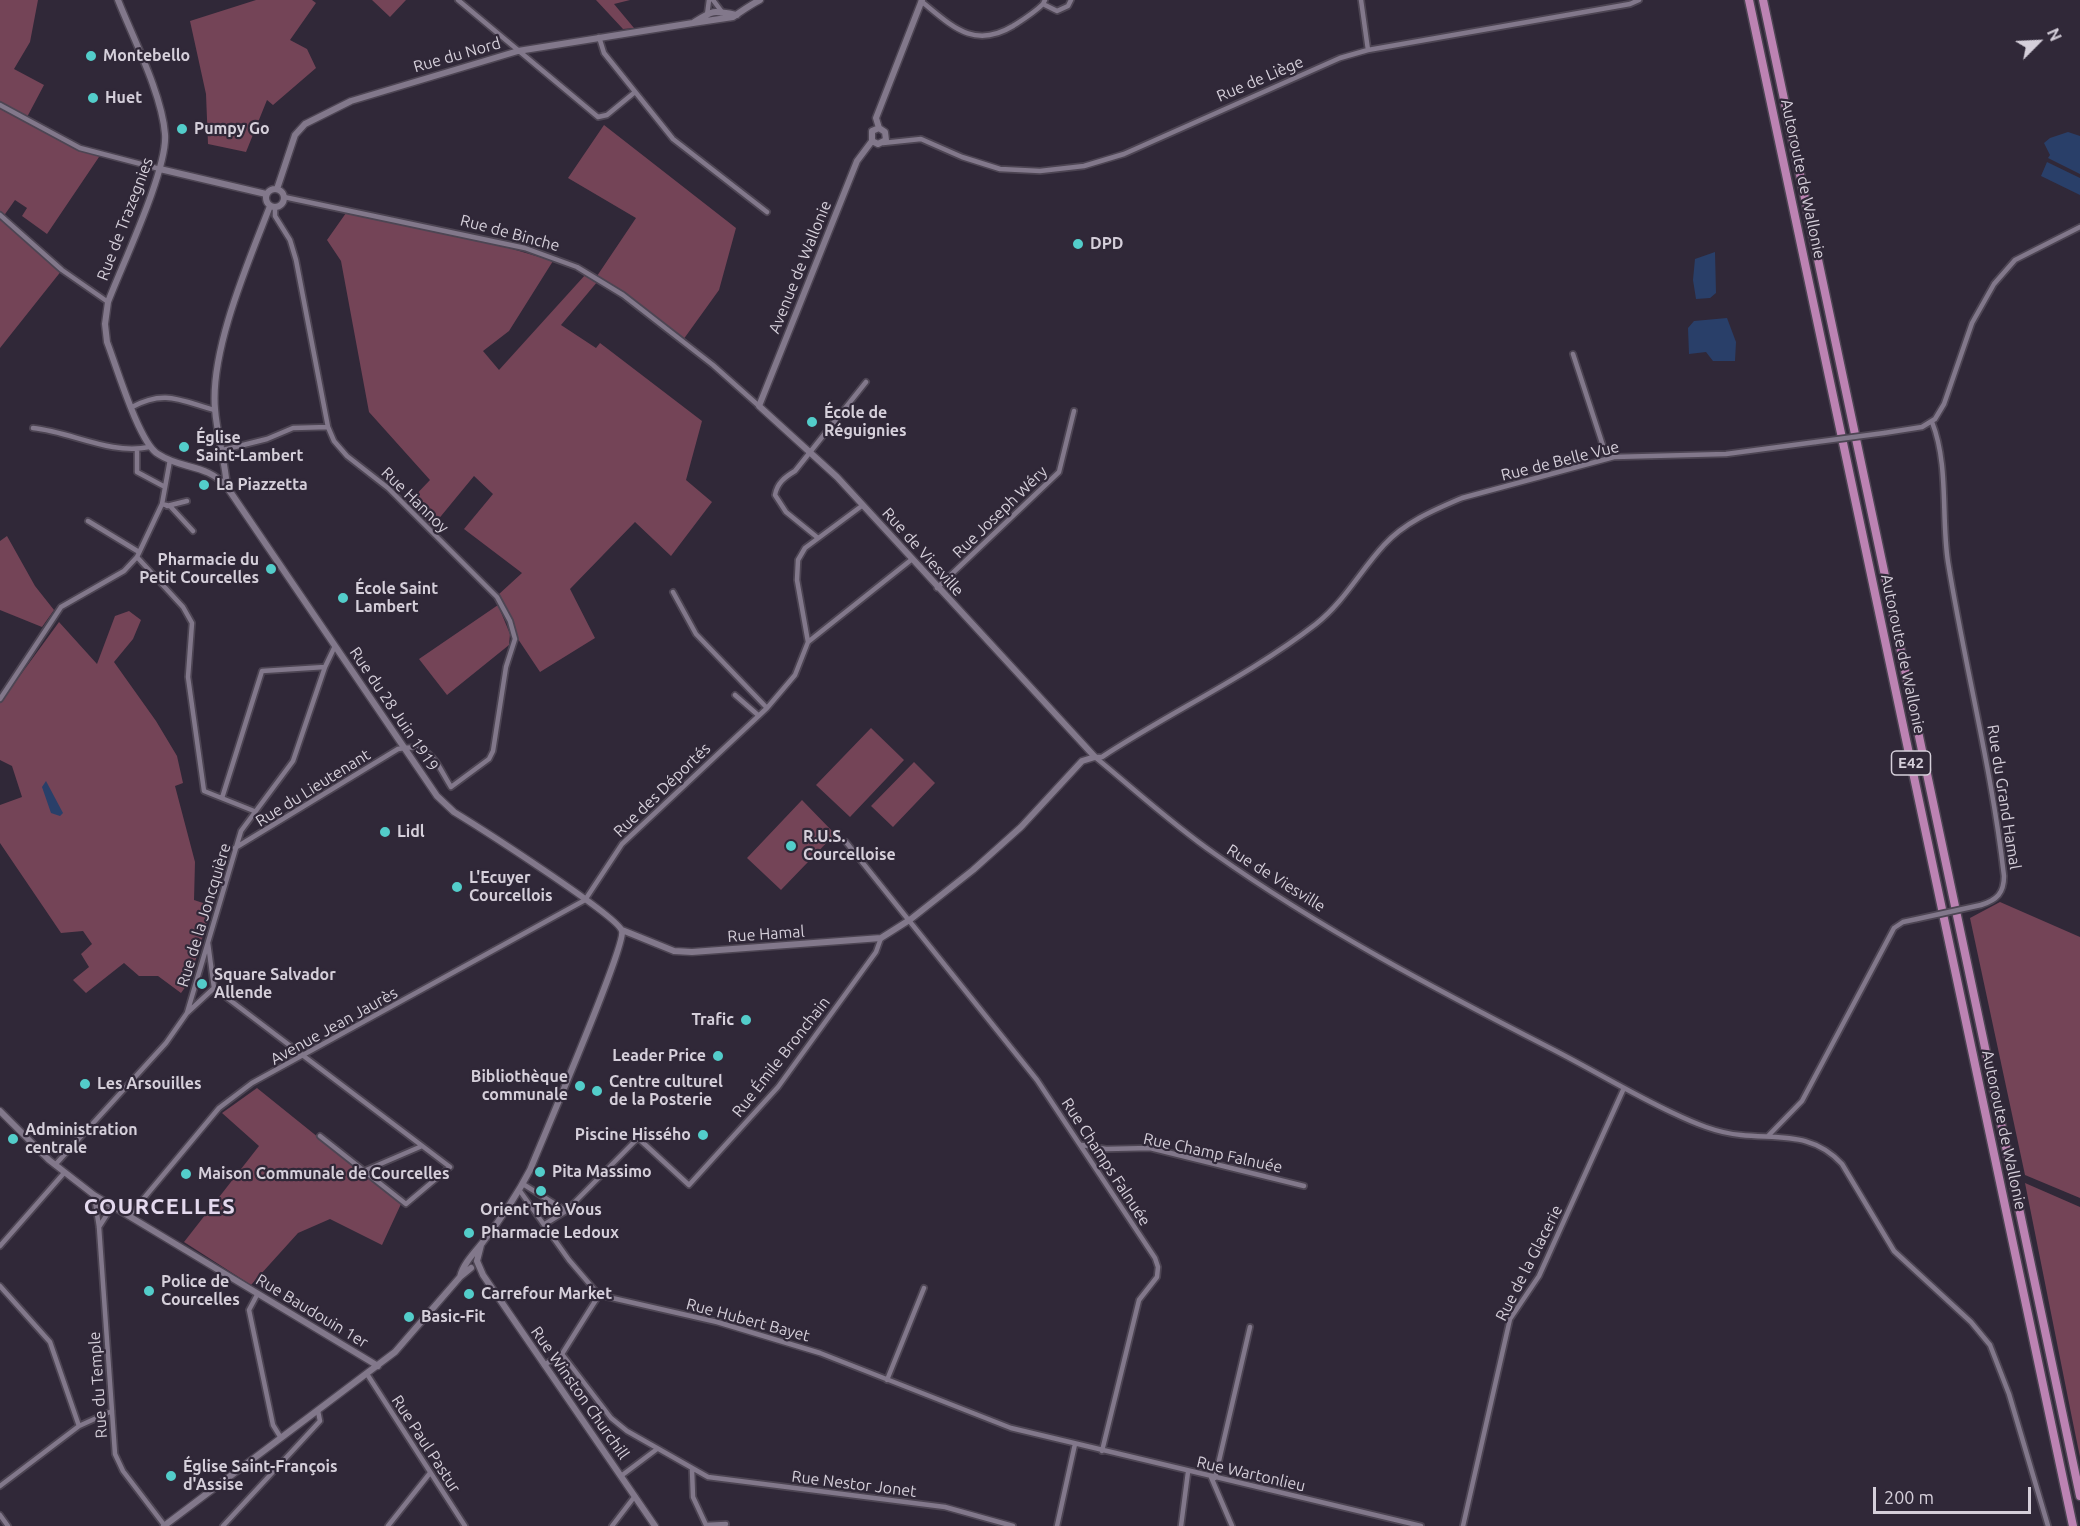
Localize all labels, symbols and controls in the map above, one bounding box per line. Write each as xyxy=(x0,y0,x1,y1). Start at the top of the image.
north arrow xyxy=(2008,12,2068,72)
text: N xyxy=(2044,26,2065,44)
street label: Rue du Nord xyxy=(411,33,503,77)
place label: Montebello xyxy=(103,46,190,66)
marker: Montebello xyxy=(84,49,98,63)
street label: Rue de Liège xyxy=(1214,52,1306,106)
place label: Huet xyxy=(105,88,142,108)
marker: Huet xyxy=(86,91,100,105)
street label: Autoroute de Wallonie xyxy=(1777,97,1829,261)
place label: Pumpy Go xyxy=(194,119,270,139)
marker: Pumpy Go xyxy=(175,122,189,136)
street label: Rue de Trazegnies xyxy=(93,155,157,283)
street label: Avenue de Wallonie xyxy=(765,198,835,336)
street label: Rue de Binche xyxy=(458,211,562,255)
place label: DPD xyxy=(1090,234,1123,254)
marker: DPD xyxy=(1071,237,1085,251)
place label: École de Réguignies xyxy=(824,403,907,441)
marker: École de Réguignies xyxy=(805,415,819,429)
place label: Église Saint-Lambert xyxy=(196,428,303,466)
street label: Rue de Belle Vue xyxy=(1499,437,1621,485)
marker: Église Saint-Lambert xyxy=(177,440,191,454)
street label: Rue Joseph Wéry xyxy=(949,462,1051,562)
street label: Rue Hannoy xyxy=(377,463,453,537)
place label: La Piazzetta xyxy=(216,475,308,495)
marker: La Piazzetta xyxy=(197,478,211,492)
street label: Rue de Viesville xyxy=(878,504,968,600)
place label: Pharmacie du Petit Courcelles xyxy=(139,550,259,588)
marker: Pharmacie du Petit Courcelles xyxy=(264,562,278,576)
street label: Autoroute de Wallonie xyxy=(1877,572,1929,736)
place label: École Saint Lambert xyxy=(355,579,438,617)
marker: École Saint Lambert xyxy=(336,591,350,605)
street label: Rue du 28 Juin 1919 xyxy=(345,643,443,775)
street label: Rue du Grand Hamal xyxy=(1983,723,2025,871)
street label: Rue des Déportés xyxy=(610,739,714,841)
street label: Rue du Lieutenant xyxy=(252,745,374,831)
road number: E42 xyxy=(1892,751,1930,775)
place label: Lidl xyxy=(397,822,425,842)
marker: Lidl xyxy=(378,825,392,839)
place label: R.U.S. Courcelloise xyxy=(803,827,896,865)
marker: R.U.S. Courcelloise xyxy=(784,839,798,853)
street label: Rue de Viesville xyxy=(1223,840,1329,916)
street label: Rue de la Joncquière xyxy=(173,841,235,989)
place label: L'Ecuyer Courcellois xyxy=(469,868,553,906)
marker: L'Ecuyer Courcellois xyxy=(450,880,464,894)
street label: Rue Hamal xyxy=(727,922,805,946)
place label: Square Salvador Allende xyxy=(214,965,336,1003)
marker: Square Salvador Allende xyxy=(195,977,209,991)
street label: Avenue Jean Jaurès xyxy=(267,983,401,1069)
street label: Rue Émile Bronchain xyxy=(728,993,834,1121)
place label: Trafic xyxy=(691,1010,734,1030)
marker: Trafic xyxy=(739,1013,753,1027)
place label: Leader Price xyxy=(612,1046,706,1066)
street label: Autoroute de Wallonie xyxy=(1978,1048,2030,1212)
marker: Leader Price xyxy=(711,1049,725,1063)
place label: Bibliothèque communale xyxy=(471,1067,568,1105)
place label: Centre culturel de la Posterie xyxy=(609,1072,723,1110)
place label: Les Arsouilles xyxy=(97,1074,202,1094)
marker: Les Arsouilles xyxy=(78,1077,92,1091)
marker: Bibliothèque communale xyxy=(573,1079,587,1093)
marker: Centre culturel de la Posterie xyxy=(590,1084,604,1098)
street label: Rue Champs Falnuée xyxy=(1057,1094,1155,1230)
place label: Administration centrale xyxy=(25,1120,138,1158)
place label: Piscine Hissého xyxy=(575,1125,691,1145)
marker: Piscine Hissého xyxy=(696,1128,710,1142)
street label: Rue Champ Falnuée xyxy=(1142,1129,1284,1177)
marker: Administration centrale xyxy=(6,1132,20,1146)
place label: Pita Massimo xyxy=(552,1162,652,1182)
place label: Maison Communale de Courcelles xyxy=(198,1164,450,1184)
marker: Pita Massimo xyxy=(533,1165,547,1179)
marker: Maison Communale de Courcelles xyxy=(179,1167,193,1181)
marker: Orient Thé Vous xyxy=(534,1184,548,1198)
district label: COURCELLES xyxy=(84,1194,236,1220)
place label: Orient Thé Vous xyxy=(480,1200,602,1220)
street label: Rue de la Glacerie xyxy=(1491,1202,1567,1324)
place label: Pharmacie Ledoux xyxy=(481,1223,619,1243)
marker: Pharmacie Ledoux xyxy=(462,1226,476,1240)
street label: Rue Baudouin 1er xyxy=(252,1270,372,1352)
place label: Police de Courcelles xyxy=(161,1272,240,1310)
marker: Police de Courcelles xyxy=(142,1284,156,1298)
place label: Carrefour Market xyxy=(481,1284,612,1304)
marker: Carrefour Market xyxy=(462,1287,476,1301)
street label: Rue Hubert Bayet xyxy=(684,1294,812,1346)
place label: Basic-Fit xyxy=(421,1307,486,1327)
marker: Basic-Fit xyxy=(402,1310,416,1324)
street label: Rue Winston Churchill xyxy=(527,1323,633,1463)
street label: Rue du Temple xyxy=(85,1331,111,1439)
street label: Rue Paul Pastur xyxy=(387,1392,465,1496)
street label: Rue Wartonlieu xyxy=(1195,1452,1307,1496)
place label: Église Saint-François d'Assise xyxy=(183,1457,338,1495)
street label: Rue Nestor Jonet xyxy=(790,1467,918,1501)
marker: Église Saint-François d'Assise xyxy=(164,1469,178,1483)
scale bar xyxy=(1876,1475,2034,1513)
text: 200 m xyxy=(1884,1487,1934,1507)

